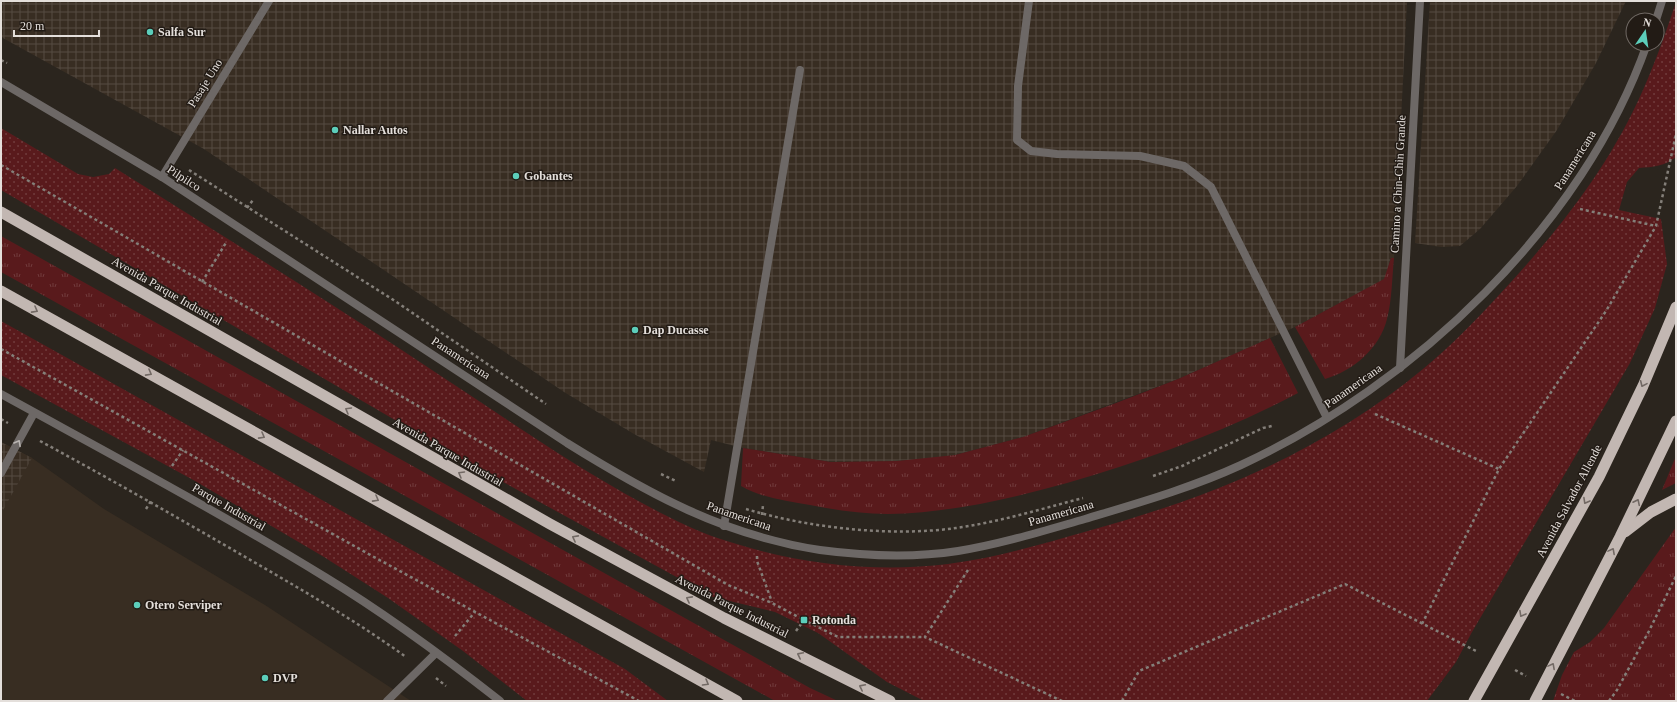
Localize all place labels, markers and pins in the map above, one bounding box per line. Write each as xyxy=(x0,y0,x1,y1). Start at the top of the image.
place label: Salfa Sur xyxy=(158,25,206,39)
marker: Salfa Sur xyxy=(145,27,155,37)
place label: Nallar Autos xyxy=(343,123,408,137)
marker: Nallar Autos xyxy=(330,125,340,135)
place label: Gobantes xyxy=(524,169,573,183)
marker: Gobantes xyxy=(511,171,521,181)
place label: Dap Ducasse xyxy=(643,323,709,337)
marker: Dap Ducasse xyxy=(630,325,640,335)
place label: Otero Serviper xyxy=(145,598,222,612)
marker: Otero Serviper xyxy=(132,600,142,610)
place label: Rotonda xyxy=(812,613,856,627)
marker: Rotonda xyxy=(799,615,809,625)
place label: DVP xyxy=(273,671,298,685)
marker: DVP xyxy=(260,673,270,683)

